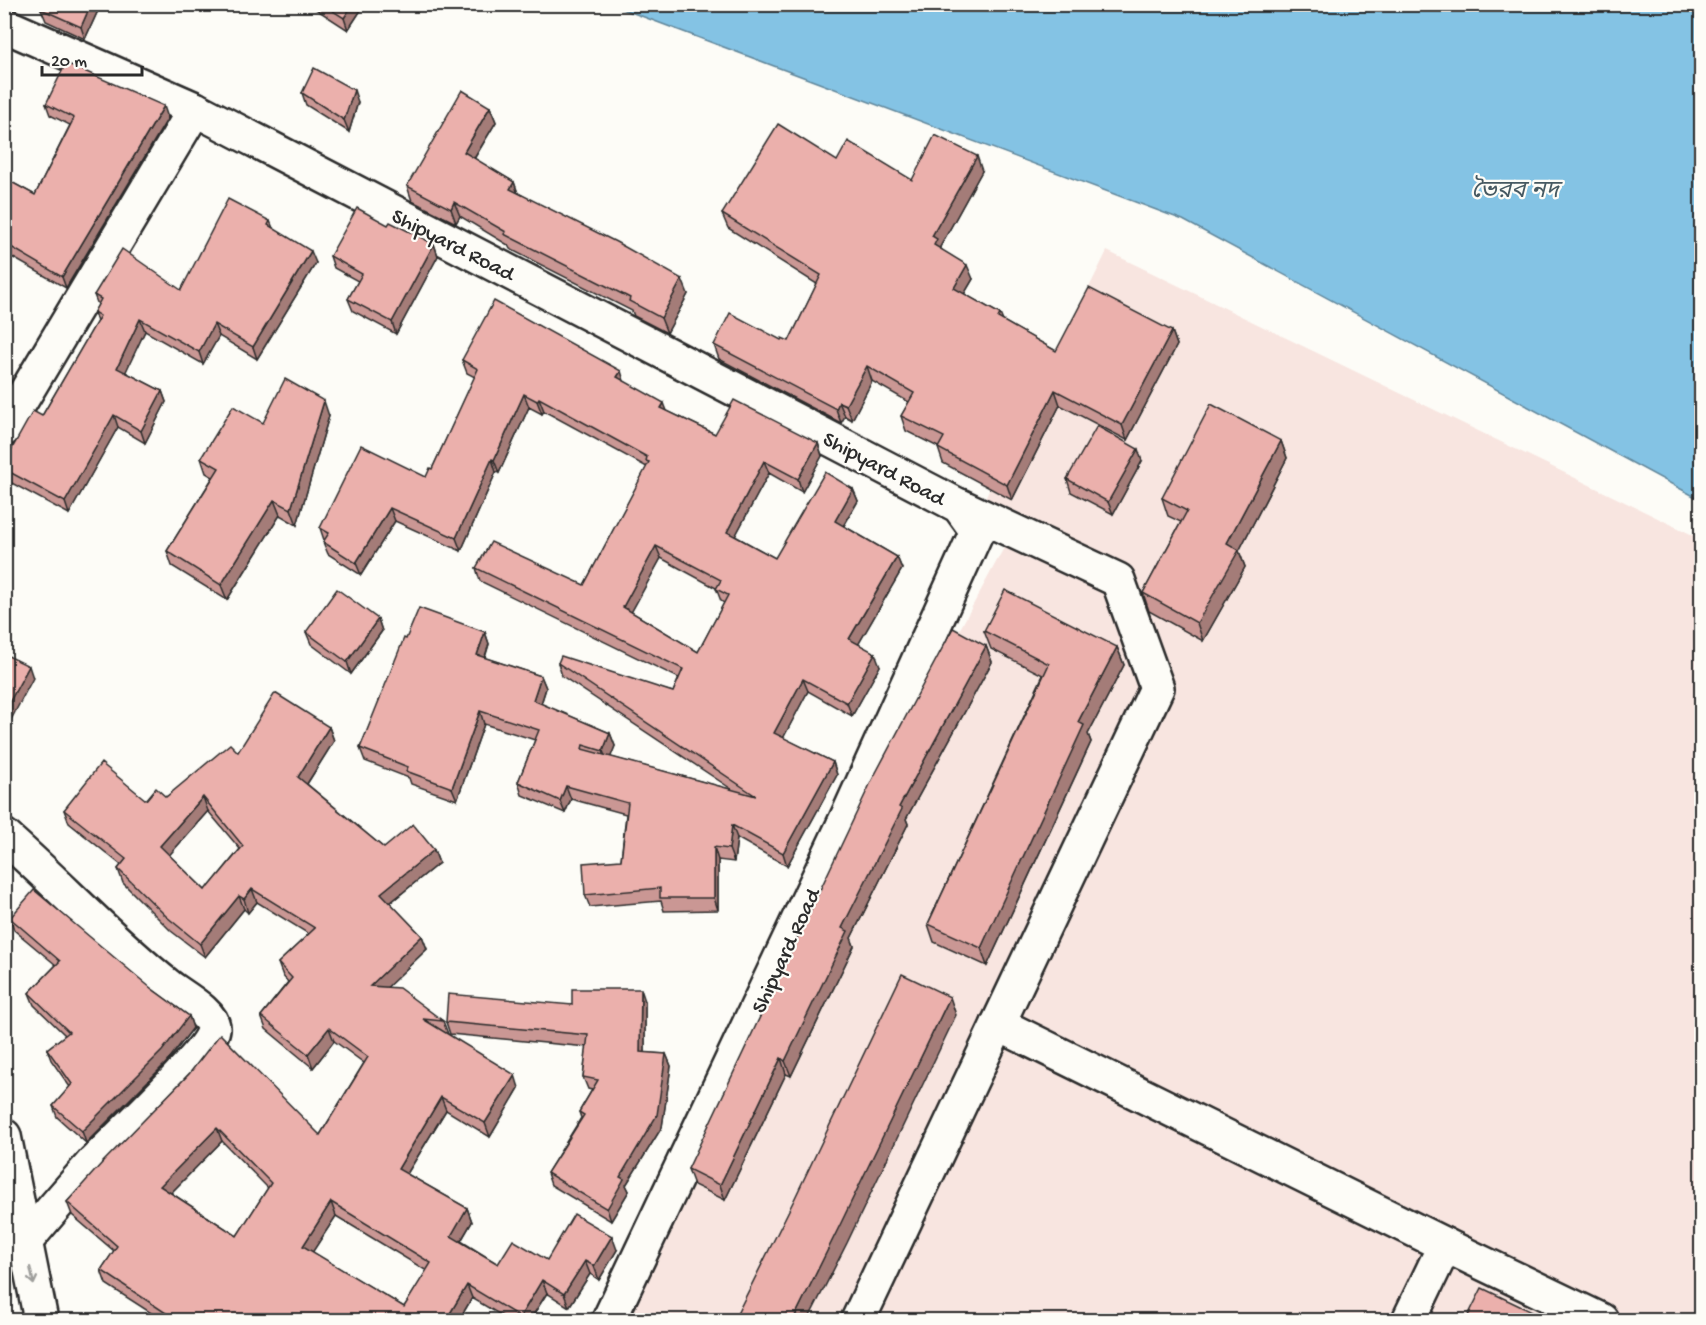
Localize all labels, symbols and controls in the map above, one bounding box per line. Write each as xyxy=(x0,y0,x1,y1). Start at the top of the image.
scale bar xyxy=(42,39,142,77)
text: 20 m xyxy=(51,52,87,73)
water label: ভৈরব নদ xyxy=(1471,175,1563,207)
street label: Shipyard Road xyxy=(386,204,520,290)
street label: Shipyard Road xyxy=(818,427,951,515)
street label: Shipyard Road xyxy=(747,883,829,1018)
one-way arrow xyxy=(27,1266,38,1285)

